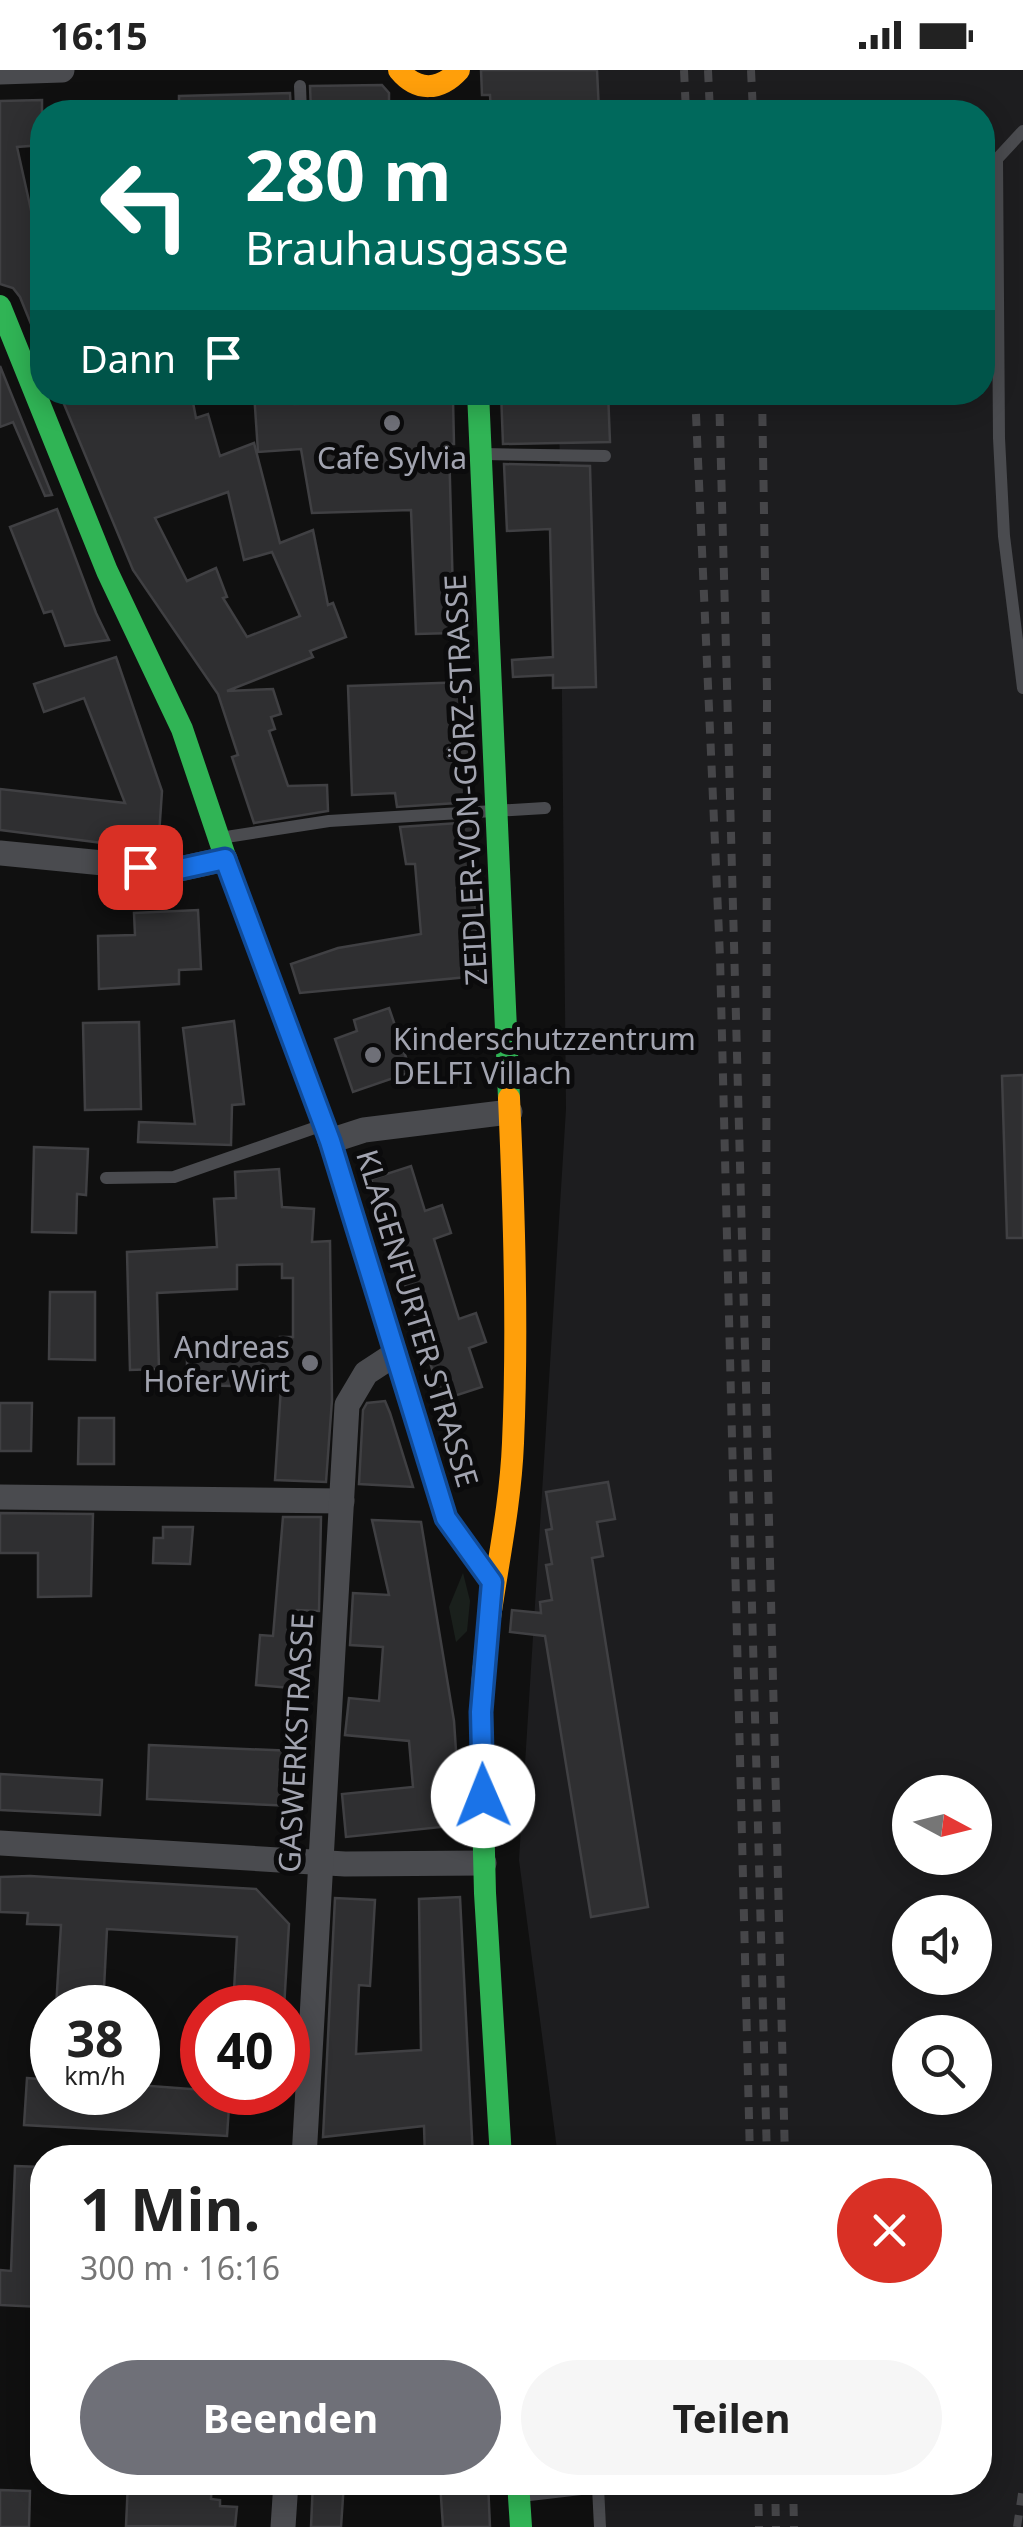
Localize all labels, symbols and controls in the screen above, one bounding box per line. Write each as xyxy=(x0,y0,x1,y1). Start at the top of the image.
text: 16:15 xyxy=(50,9,148,61)
text: 280 m xyxy=(245,126,452,222)
icon: left xyxy=(80,140,210,270)
text: Brauhausgasse xyxy=(245,217,569,278)
icon: arrive xyxy=(196,330,251,385)
text: Dann xyxy=(80,332,176,384)
marker: Cafe Sylvia xyxy=(381,412,403,434)
place label: Cafe Sylvia xyxy=(317,437,467,478)
street label: ZEIDLER-VON-GÖRZ-STRASSE xyxy=(434,573,496,987)
pin xyxy=(98,825,183,910)
icon: arrive xyxy=(113,840,168,895)
place label: Kinderschutzzentrum DELFI Villach xyxy=(393,1018,696,1093)
marker: Kinderschutzzentrum DELFI Villach xyxy=(362,1044,384,1066)
street label: KLAGENFURTER STRASSE xyxy=(347,1144,489,1492)
place label: Andreas Hofer Wirt xyxy=(143,1326,290,1401)
marker: Andreas Hofer Wirt xyxy=(299,1352,321,1374)
street label: GASWERKSTRASSE xyxy=(268,1612,322,1874)
position arrow xyxy=(431,1744,535,1848)
north arrow xyxy=(892,1775,992,1875)
map controls xyxy=(892,1775,992,2115)
button: sound xyxy=(892,1895,992,1995)
speed limit sign: 40 xyxy=(180,1985,310,2115)
text: 38 xyxy=(66,2004,124,2072)
button: search xyxy=(892,2015,992,2115)
text: km/h xyxy=(64,2058,126,2092)
text: 1 Min. xyxy=(80,2167,260,2249)
button: close xyxy=(837,2178,942,2283)
text: 300 m · 16:16 xyxy=(80,2246,280,2289)
button: Beenden xyxy=(80,2360,501,2475)
button: Teilen xyxy=(521,2360,942,2475)

